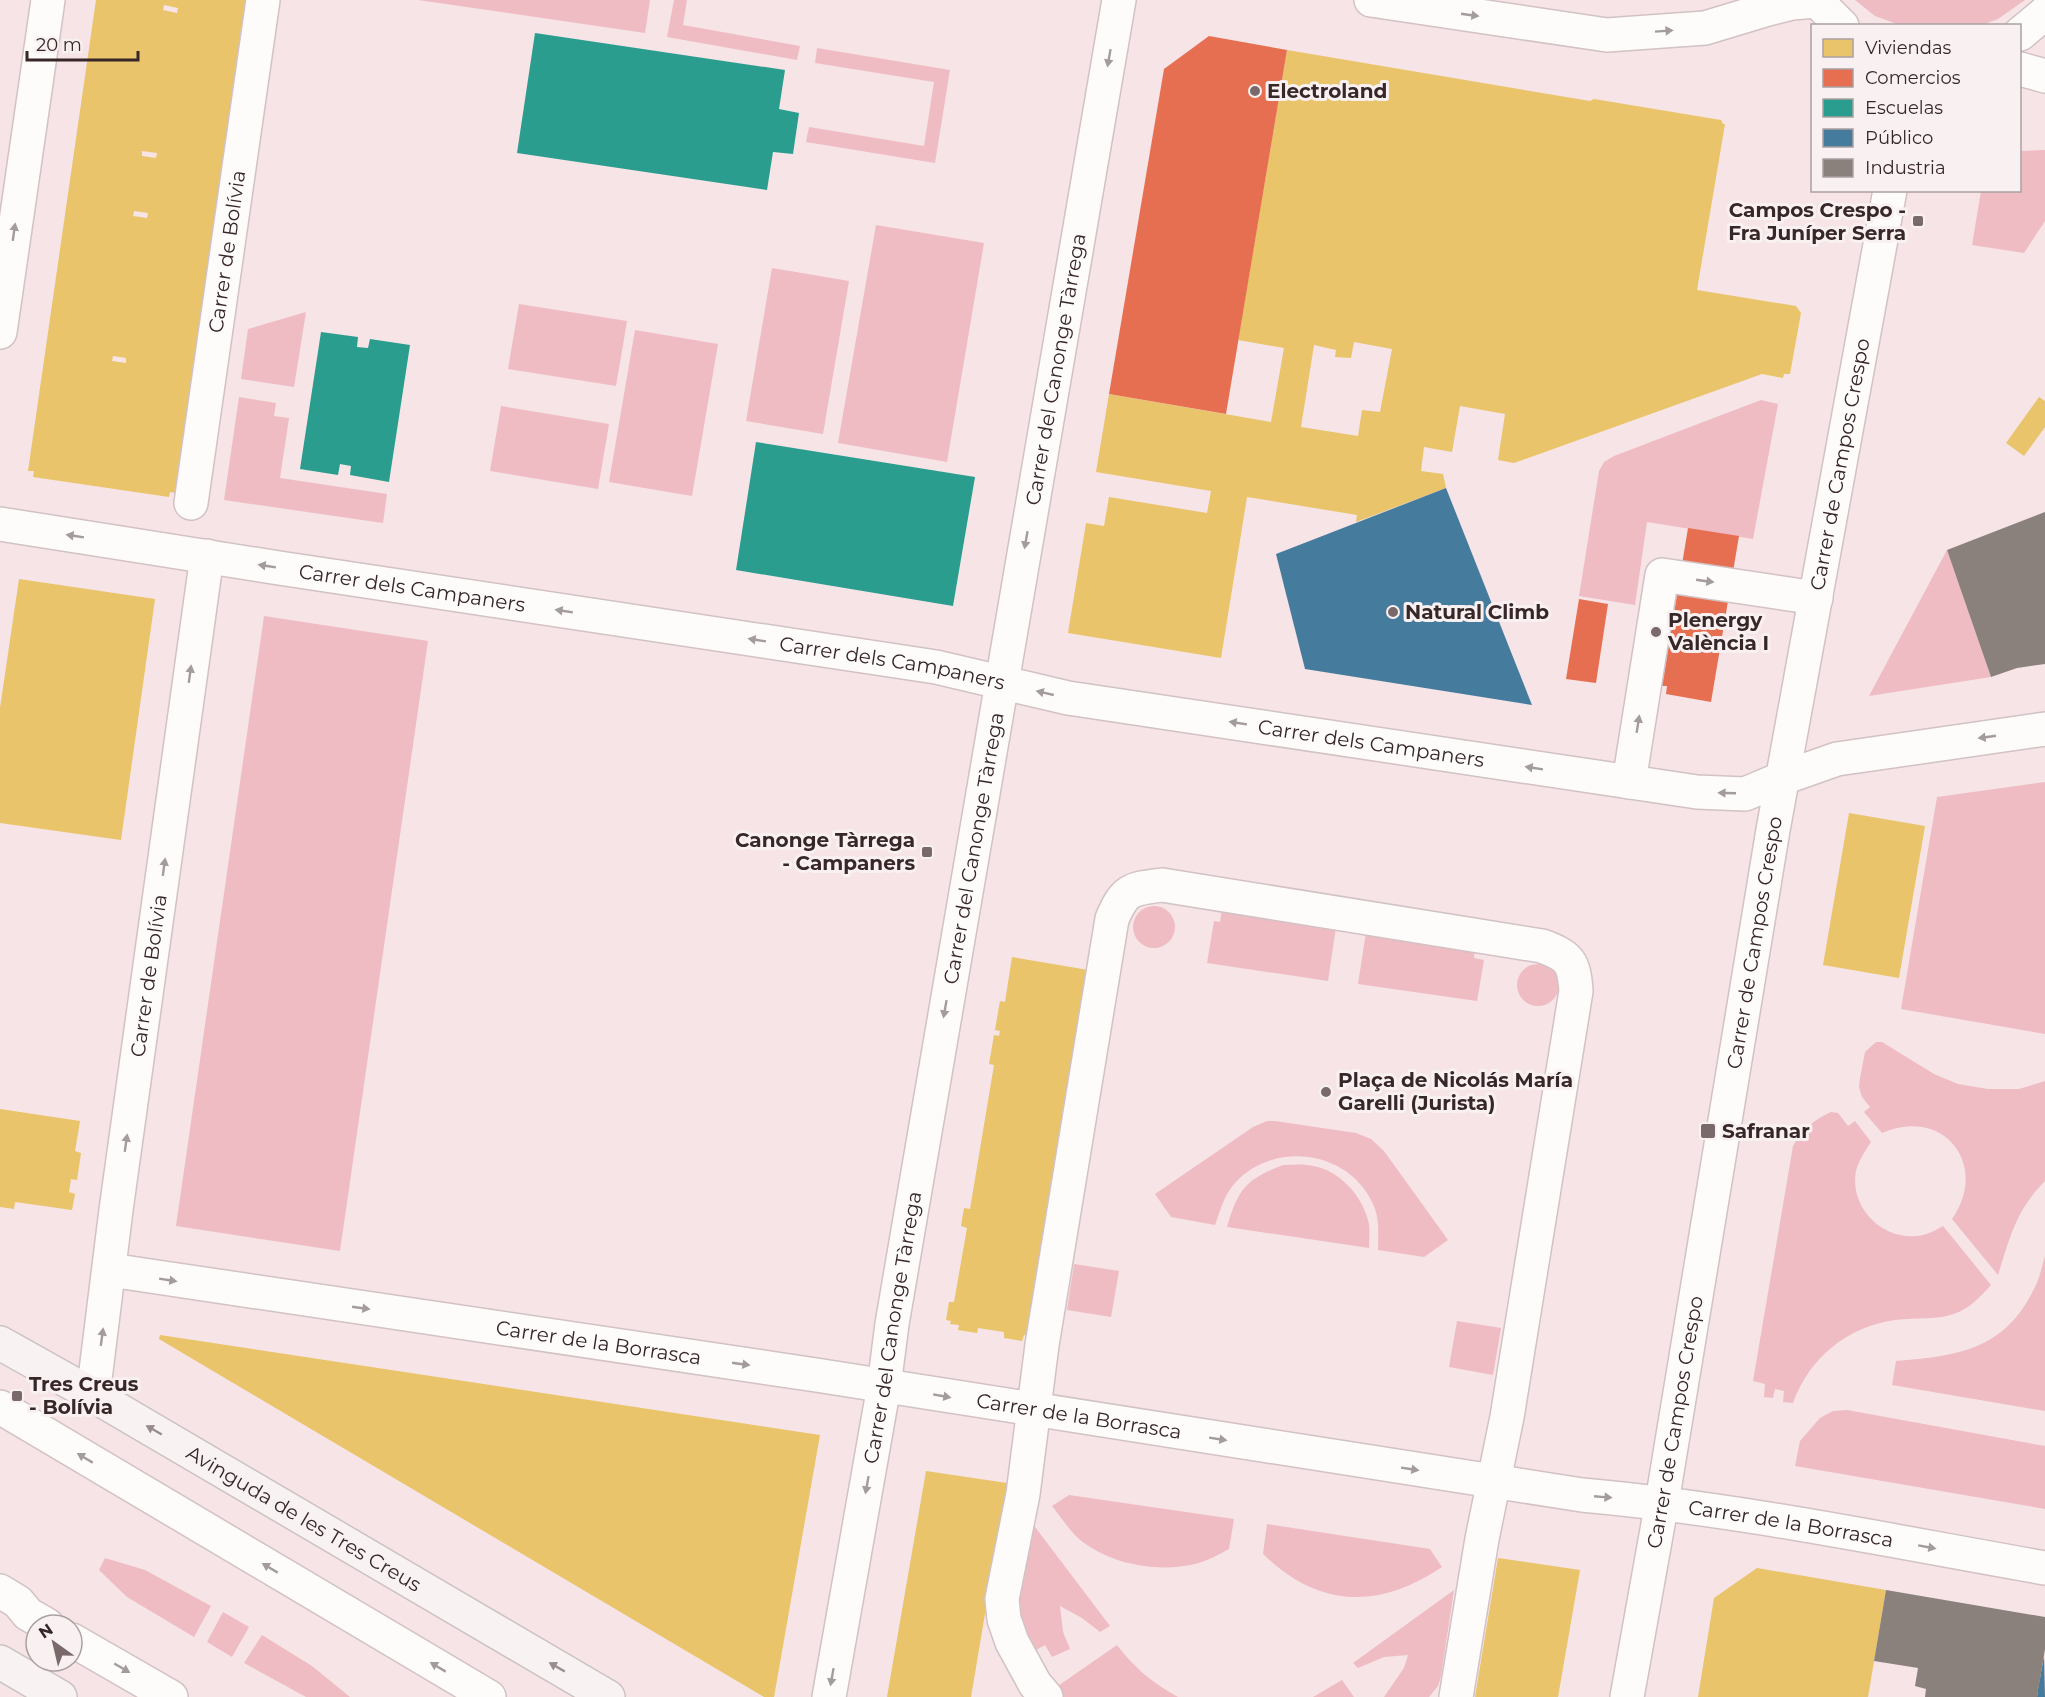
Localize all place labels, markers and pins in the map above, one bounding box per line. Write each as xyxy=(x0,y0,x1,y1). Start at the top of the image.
place label: Electroland xyxy=(1267,79,1387,103)
marker: Electroland xyxy=(1248,84,1262,98)
place label: Campos Crespo - Fra Juníper Serra xyxy=(1728,198,1906,245)
marker: Campos Crespo - Fra Juníper Serra xyxy=(1911,214,1925,228)
place label: Natural Climb xyxy=(1405,600,1549,624)
marker: Natural Climb xyxy=(1386,605,1400,619)
place label: Plenergy València I xyxy=(1667,608,1769,655)
marker: Plenergy València I xyxy=(1649,625,1663,639)
place label: Canonge Tàrrega - Campaners xyxy=(735,828,915,875)
marker: Canonge Tàrrega - Campaners xyxy=(920,845,934,859)
place label: Plaça de Nicolás María Garelli (Jurista) xyxy=(1338,1068,1573,1115)
marker: Plaça de Nicolás María Garelli (Jurista) xyxy=(1319,1085,1333,1099)
place label: Safranar xyxy=(1722,1119,1810,1143)
marker: Safranar xyxy=(1699,1122,1717,1140)
place label: Tres Creus - Bolívia xyxy=(29,1372,139,1419)
marker: Tres Creus - Bolívia xyxy=(10,1389,24,1403)

